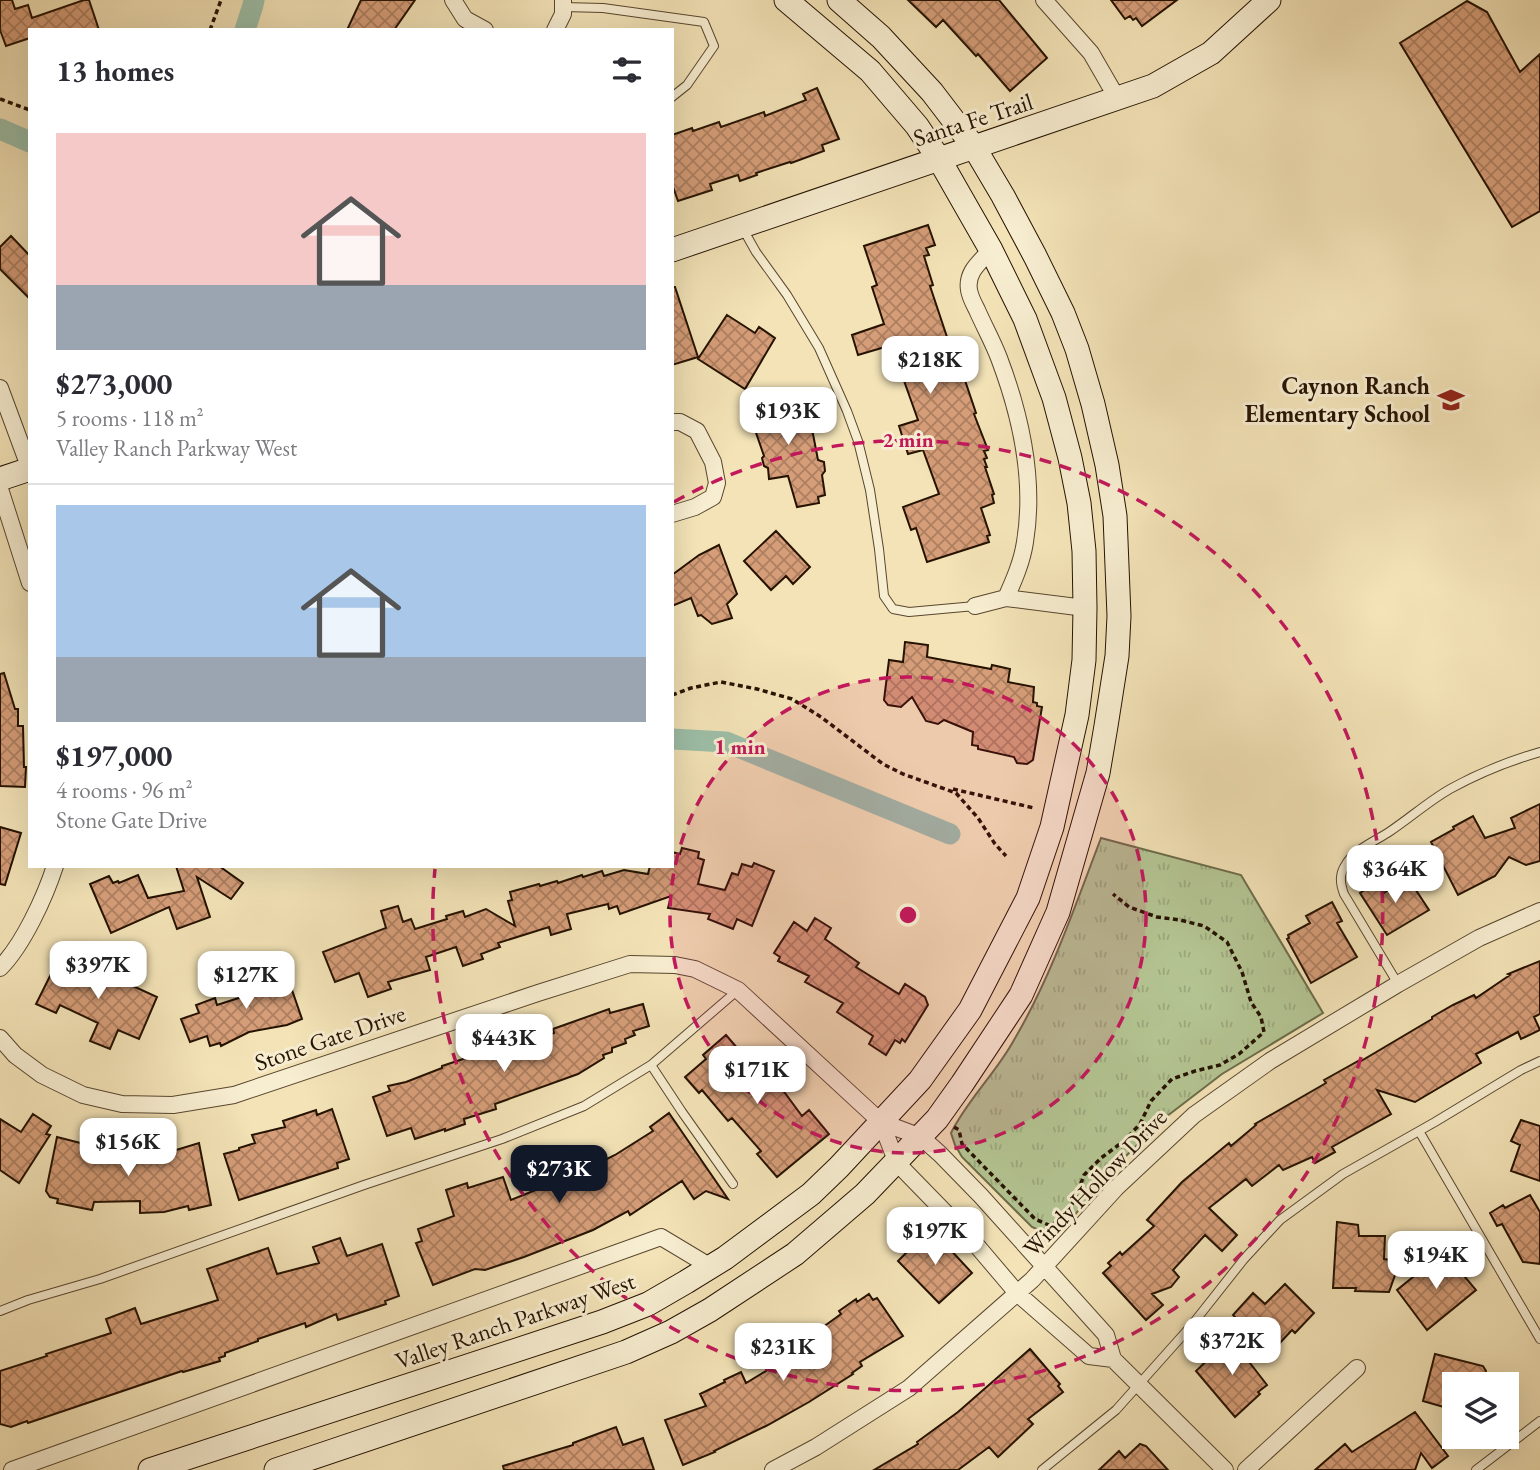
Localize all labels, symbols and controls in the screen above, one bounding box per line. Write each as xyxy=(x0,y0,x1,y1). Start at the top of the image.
text: 13 homes xyxy=(56,51,174,90)
icon: filters xyxy=(608,51,646,89)
street label: Santa Fe Trail xyxy=(909,86,1037,153)
icon: home xyxy=(288,178,414,304)
pin: $218K xyxy=(881,336,979,396)
text: $218K xyxy=(898,344,962,374)
text: $273,000 xyxy=(56,364,172,403)
place label: Caynon Ranch Elementary School xyxy=(1245,370,1431,430)
school or university icon: Caynon Ranch Elementary School xyxy=(1436,385,1466,415)
pin: $193K xyxy=(739,388,837,447)
text: $193K xyxy=(756,395,820,425)
text: 5 rooms · 118 m² xyxy=(56,403,204,433)
text: 2 min xyxy=(882,426,934,453)
text: Valley Ranch Parkway West xyxy=(56,433,297,463)
icon: home xyxy=(288,550,414,676)
text: 1 min xyxy=(714,733,766,760)
text: $197,000 xyxy=(56,736,172,775)
text: 4 rooms · 96 m² xyxy=(56,775,193,805)
text: Stone Gate Drive xyxy=(56,805,207,835)
pin: $364K xyxy=(1346,846,1444,905)
text: $364K xyxy=(1363,853,1427,883)
centre of rings xyxy=(896,903,920,927)
pin: $397K xyxy=(49,942,147,1001)
text: $397K xyxy=(66,949,130,979)
pin: $127K xyxy=(197,951,295,1011)
text: $127K xyxy=(214,959,278,989)
street label: Stone Gate Drive xyxy=(250,997,409,1078)
pin: $443K xyxy=(455,1014,553,1074)
text: $443K xyxy=(472,1022,536,1052)
pin: $171K xyxy=(708,1046,806,1106)
text: $171K xyxy=(725,1054,789,1084)
street label: Windy Hollow Drive xyxy=(1016,1102,1173,1263)
pin: $156K xyxy=(79,1118,177,1178)
text: $156K xyxy=(96,1126,160,1156)
pin: $273K xyxy=(510,1146,608,1205)
text: $273K xyxy=(527,1153,591,1183)
pin: $197K xyxy=(886,1208,984,1267)
text: $197K xyxy=(903,1215,967,1245)
pin: $194K xyxy=(1387,1232,1485,1291)
text: $194K xyxy=(1404,1239,1468,1269)
street label: Valley Ranch Parkway West xyxy=(391,1265,639,1376)
pin: $372K xyxy=(1183,1318,1281,1377)
pin: $231K xyxy=(734,1324,832,1383)
text: $372K xyxy=(1200,1325,1264,1355)
text: $231K xyxy=(751,1331,815,1361)
map controls xyxy=(1442,1372,1519,1449)
button: layers xyxy=(1442,1372,1519,1449)

